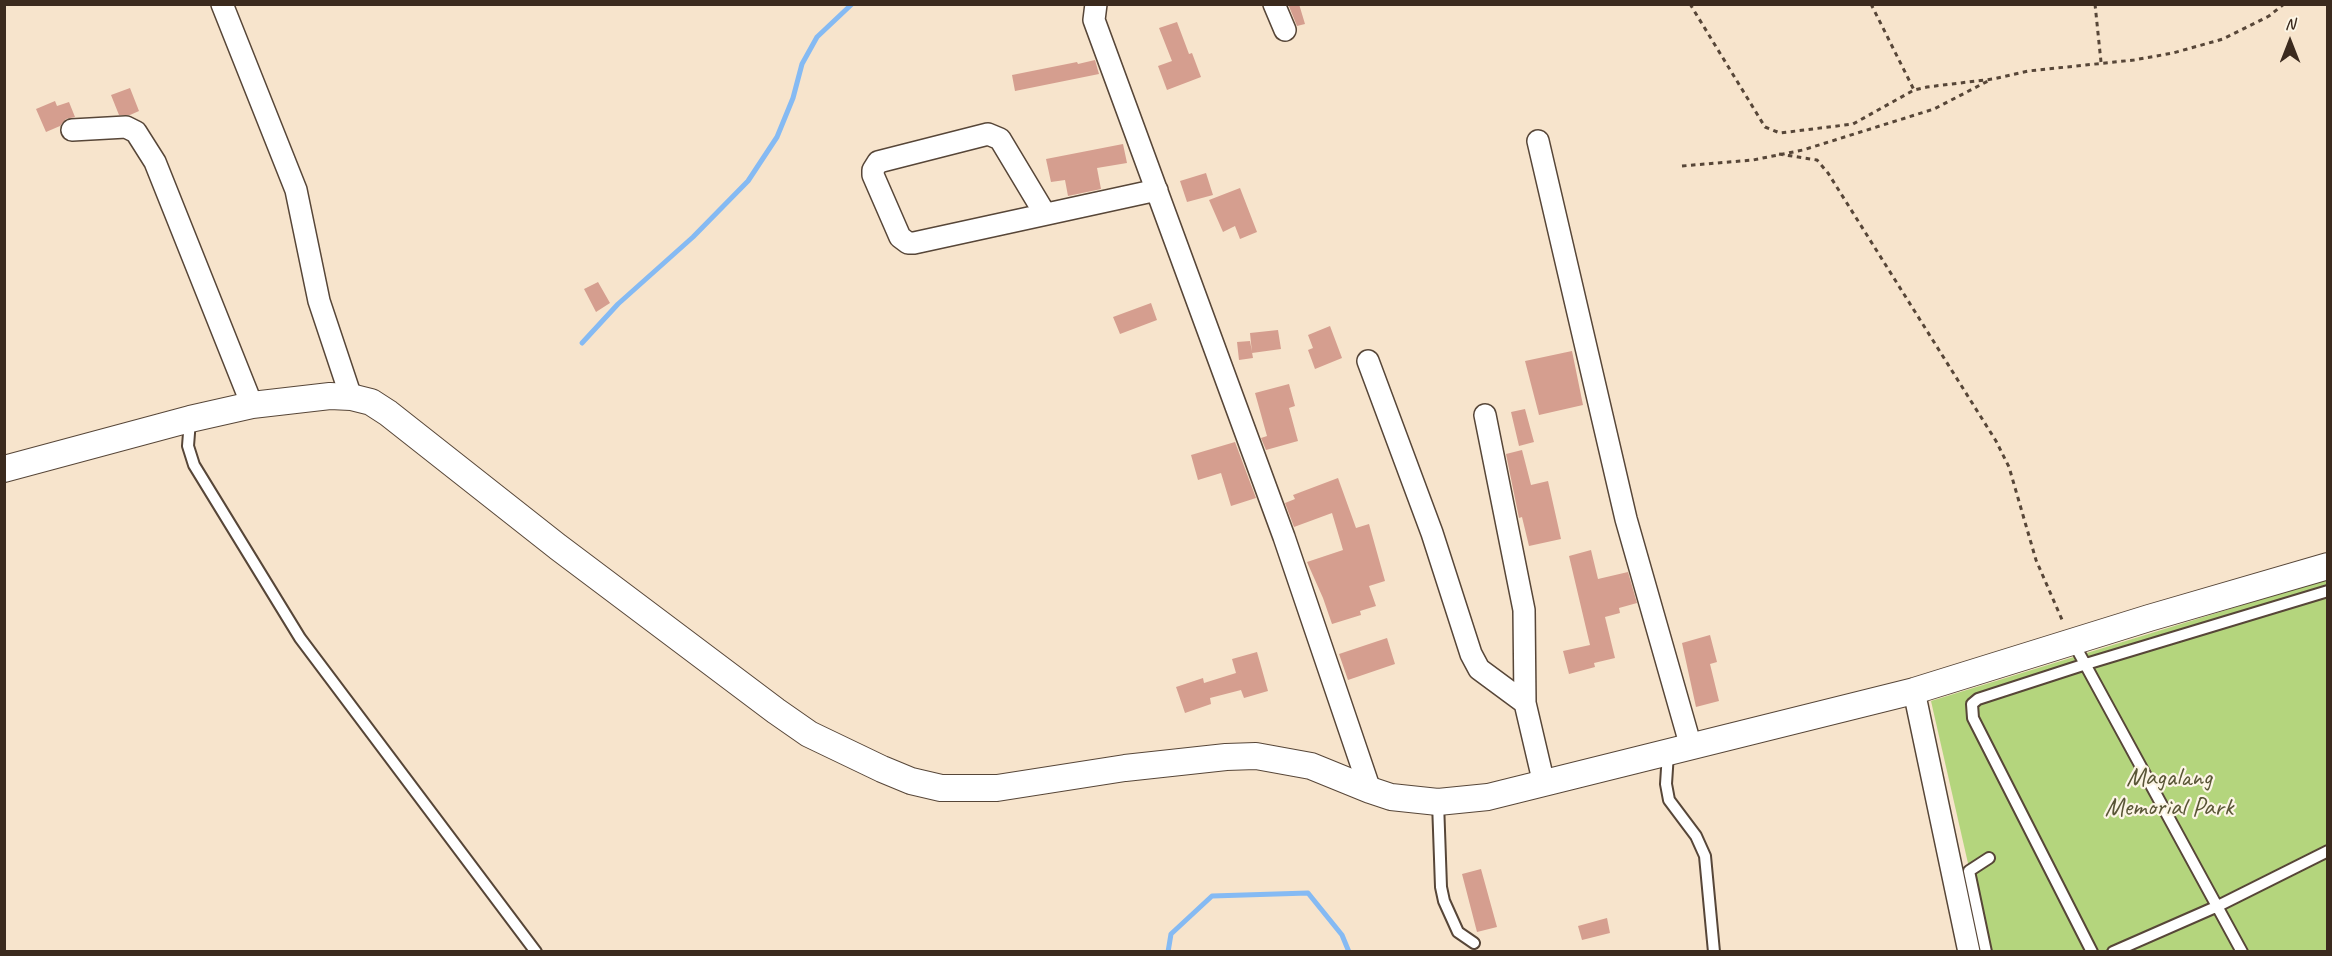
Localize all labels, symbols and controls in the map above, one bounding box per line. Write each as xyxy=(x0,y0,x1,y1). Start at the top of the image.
north arrow xyxy=(2260,12,2320,72)
text: N xyxy=(2285,14,2295,34)
park label: Magalang Memorial Park xyxy=(2105,762,2233,824)

